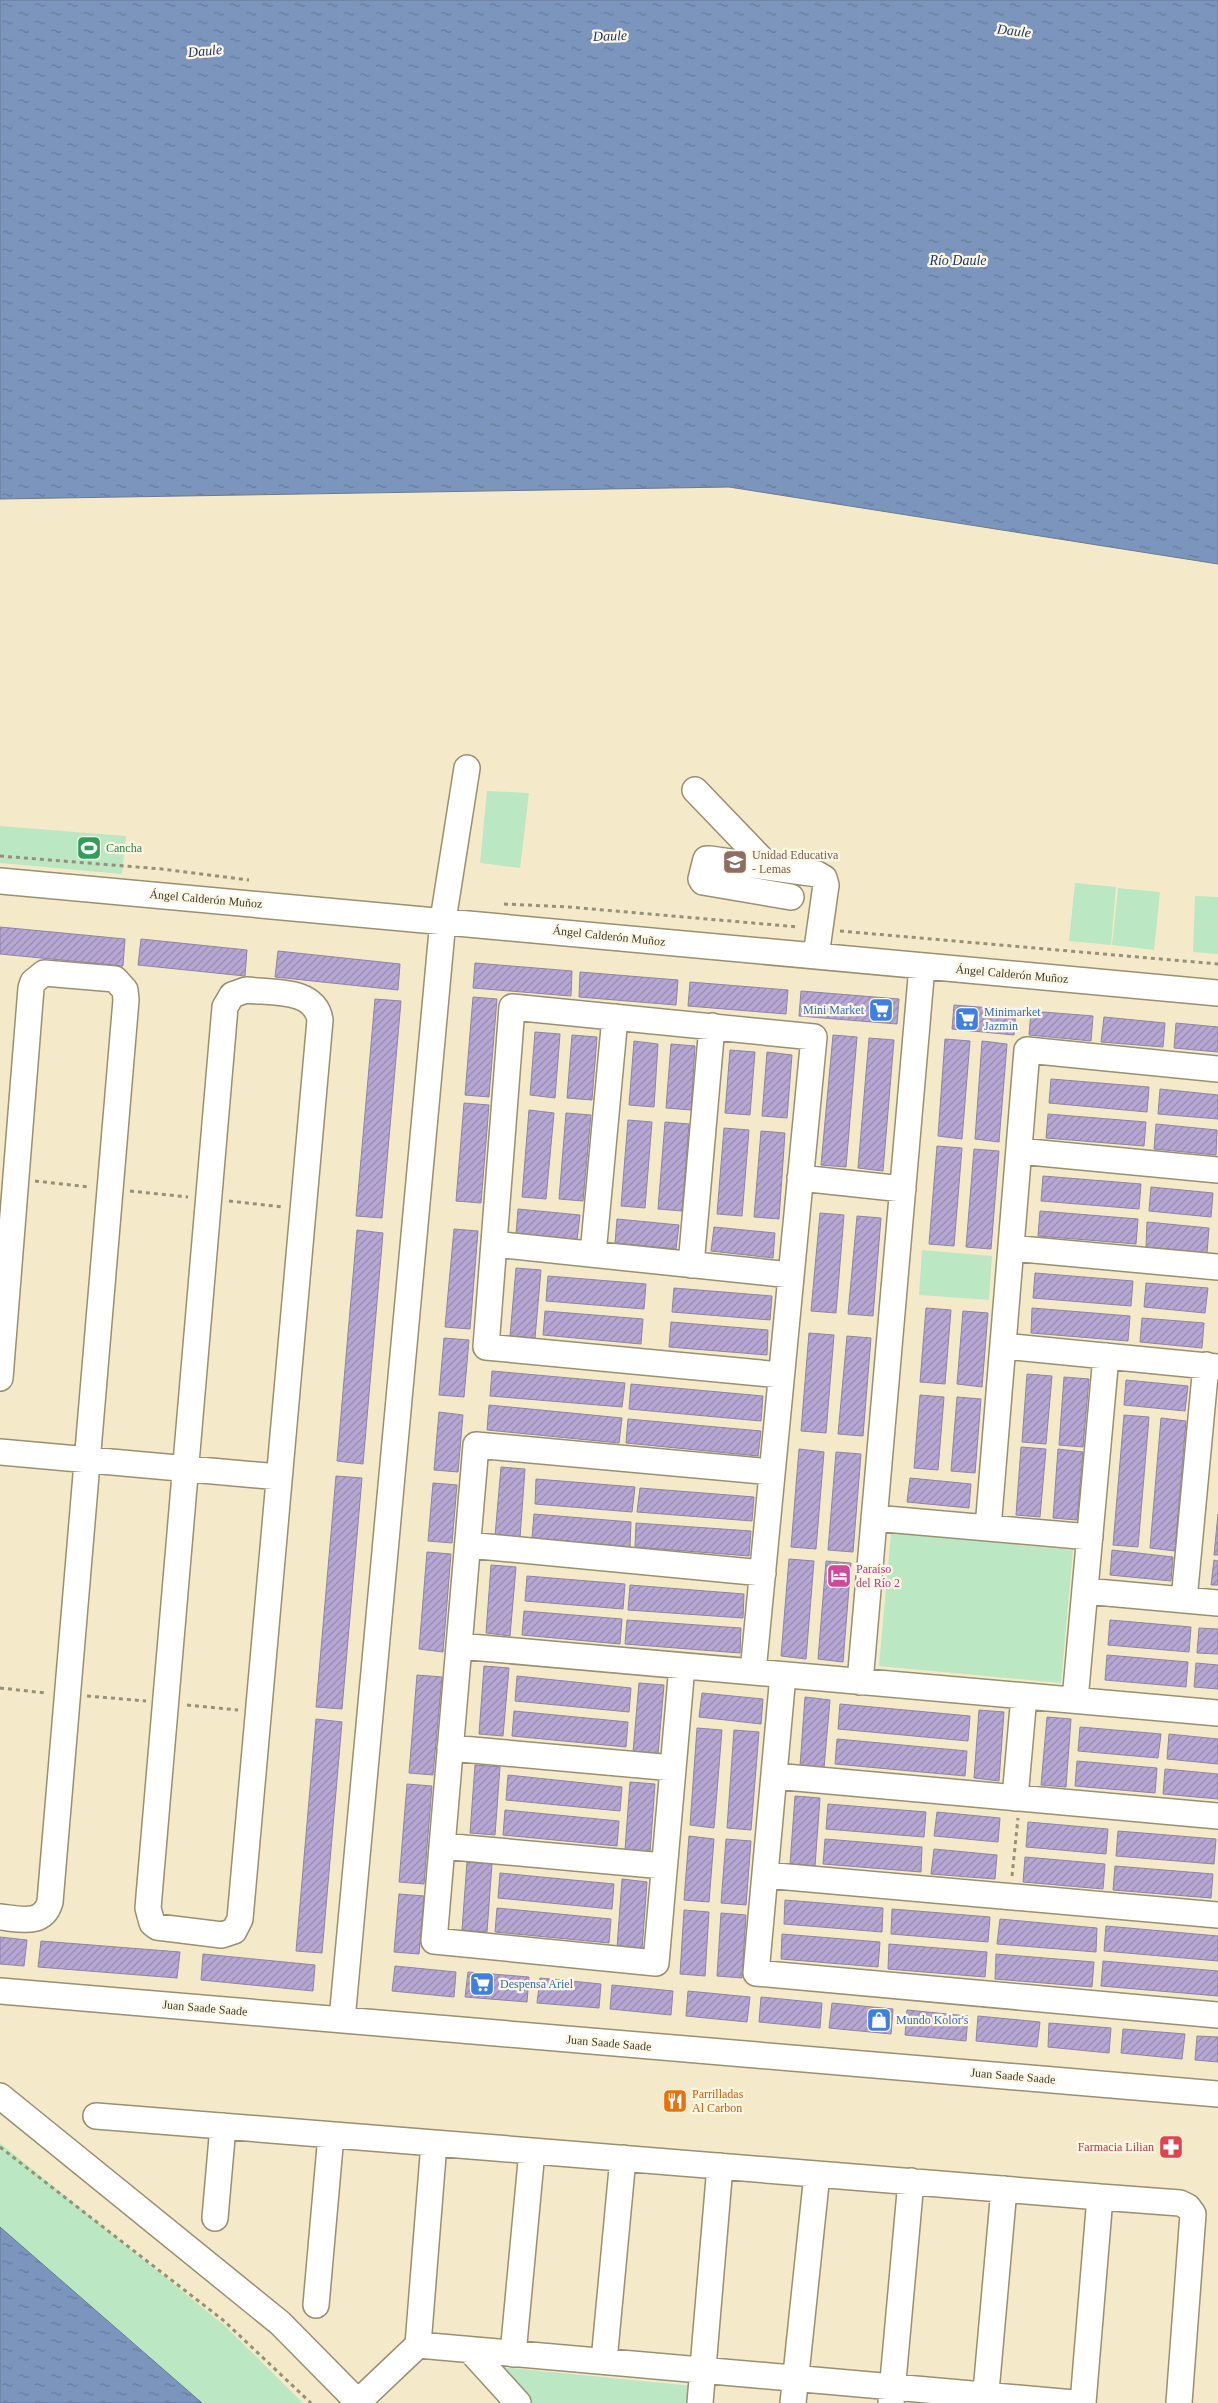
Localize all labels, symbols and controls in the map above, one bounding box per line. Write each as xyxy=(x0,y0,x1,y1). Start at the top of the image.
water label: Daule xyxy=(995,21,1032,41)
water label: Daule xyxy=(592,28,627,44)
water label: Daule xyxy=(186,42,223,60)
water label: Río Daule xyxy=(928,253,987,268)
sports icon: Cancha xyxy=(76,835,102,861)
place label: Cancha xyxy=(106,841,143,855)
place label: Unidad Educativa - Lemas xyxy=(752,848,839,876)
school or university icon: Unidad Educativa - Lemas xyxy=(722,849,748,875)
street label: Ángel Calderón Muñoz xyxy=(149,887,263,911)
street label: Ángel Calderón Muñoz xyxy=(552,923,666,949)
street label: Ángel Calderón Muñoz xyxy=(955,962,1069,986)
supermarket icon: Mini Market xyxy=(868,997,894,1023)
place label: Mini Market xyxy=(803,1003,865,1017)
place label: Minimarket Jazmin xyxy=(984,1005,1041,1033)
supermarket icon: Minimarket Jazmin xyxy=(954,1006,980,1032)
place label: Paraíso del Río 2 xyxy=(856,1562,900,1590)
hotel icon: Paraíso del Río 2 xyxy=(826,1563,852,1589)
supermarket icon: Despensa Ariel xyxy=(469,1971,495,1997)
place label: Despensa Ariel xyxy=(500,1977,574,1991)
street label: Juan Saade Saade xyxy=(162,1997,248,2019)
shop icon: Mundo Kolor's xyxy=(866,2007,892,2033)
place label: Mundo Kolor's xyxy=(896,2013,969,2027)
street label: Juan Saade Saade xyxy=(566,2032,652,2054)
street label: Juan Saade Saade xyxy=(970,2065,1056,2087)
place label: Parrilladas Al Carbon xyxy=(692,2087,744,2115)
restaurant icon: Parrilladas Al Carbon xyxy=(662,2088,688,2114)
pharmacy icon: Farmacia Lilian xyxy=(1158,2134,1184,2160)
place label: Farmacia Lilian xyxy=(1078,2140,1154,2154)

